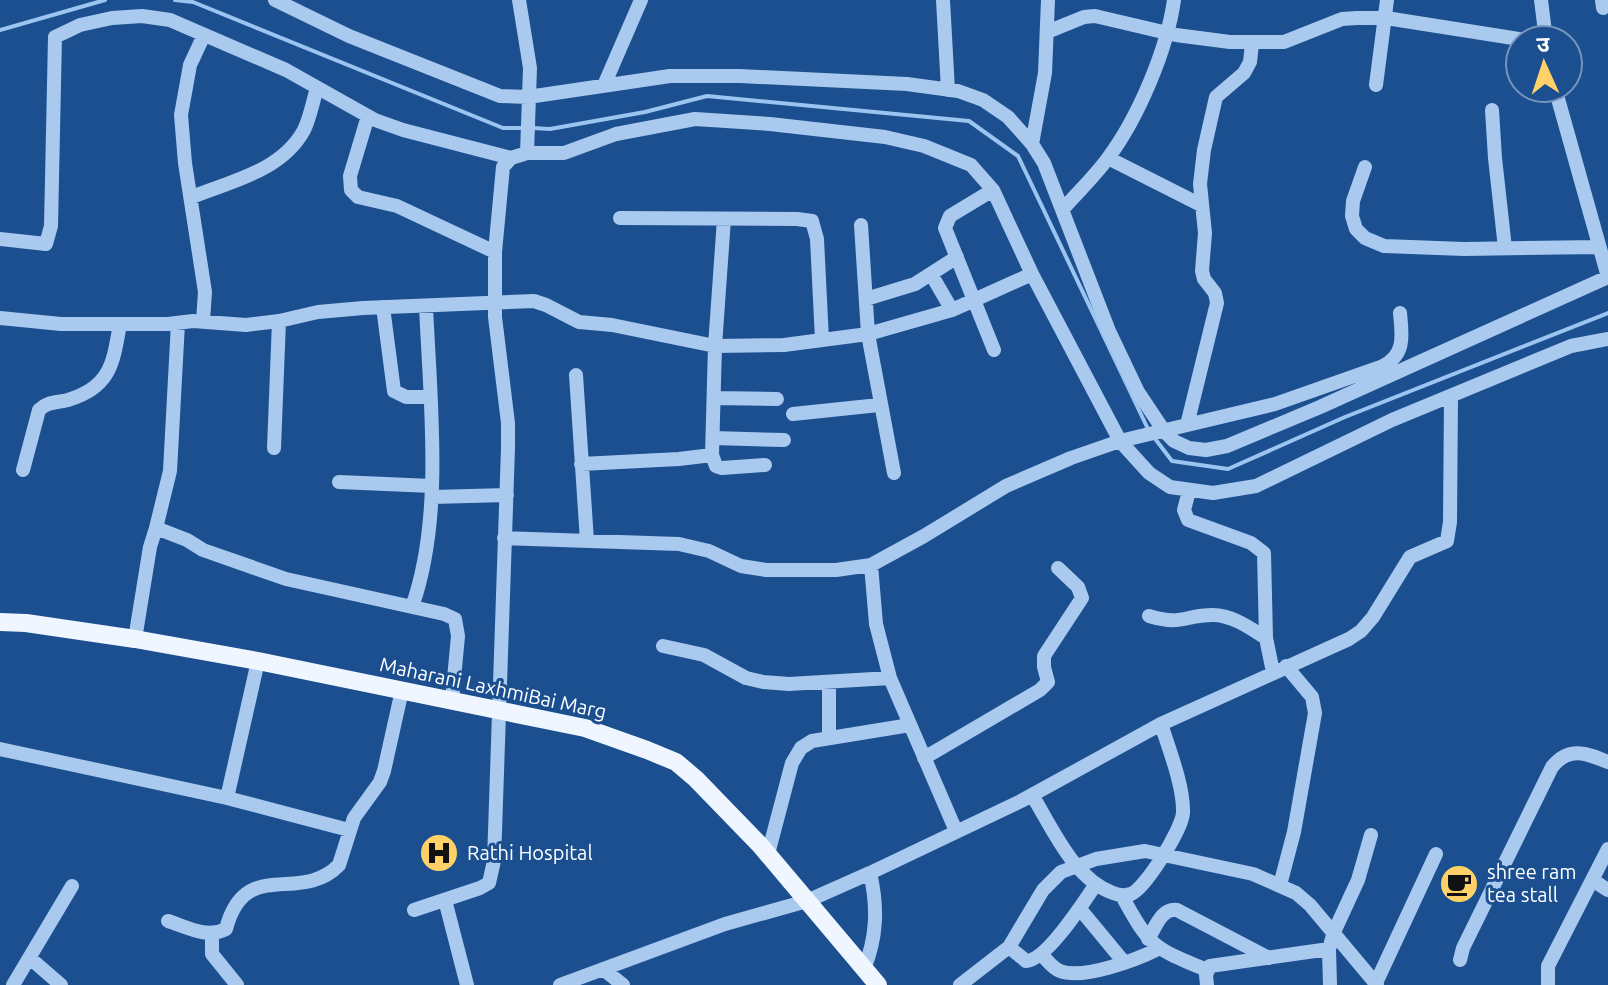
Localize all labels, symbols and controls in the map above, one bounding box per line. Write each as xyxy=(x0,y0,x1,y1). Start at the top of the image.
north arrow xyxy=(1504,24,1584,104)
text: उ xyxy=(1536,31,1551,56)
street label: Maharani LaxhmiBai Marg xyxy=(378,652,609,723)
hospital icon: Rathi Hospital xyxy=(418,832,460,874)
place label: Rathi Hospital xyxy=(467,841,593,864)
place label: shree ram tea stall xyxy=(1487,860,1576,906)
cafe icon: shree ram tea stall xyxy=(1438,863,1480,905)

